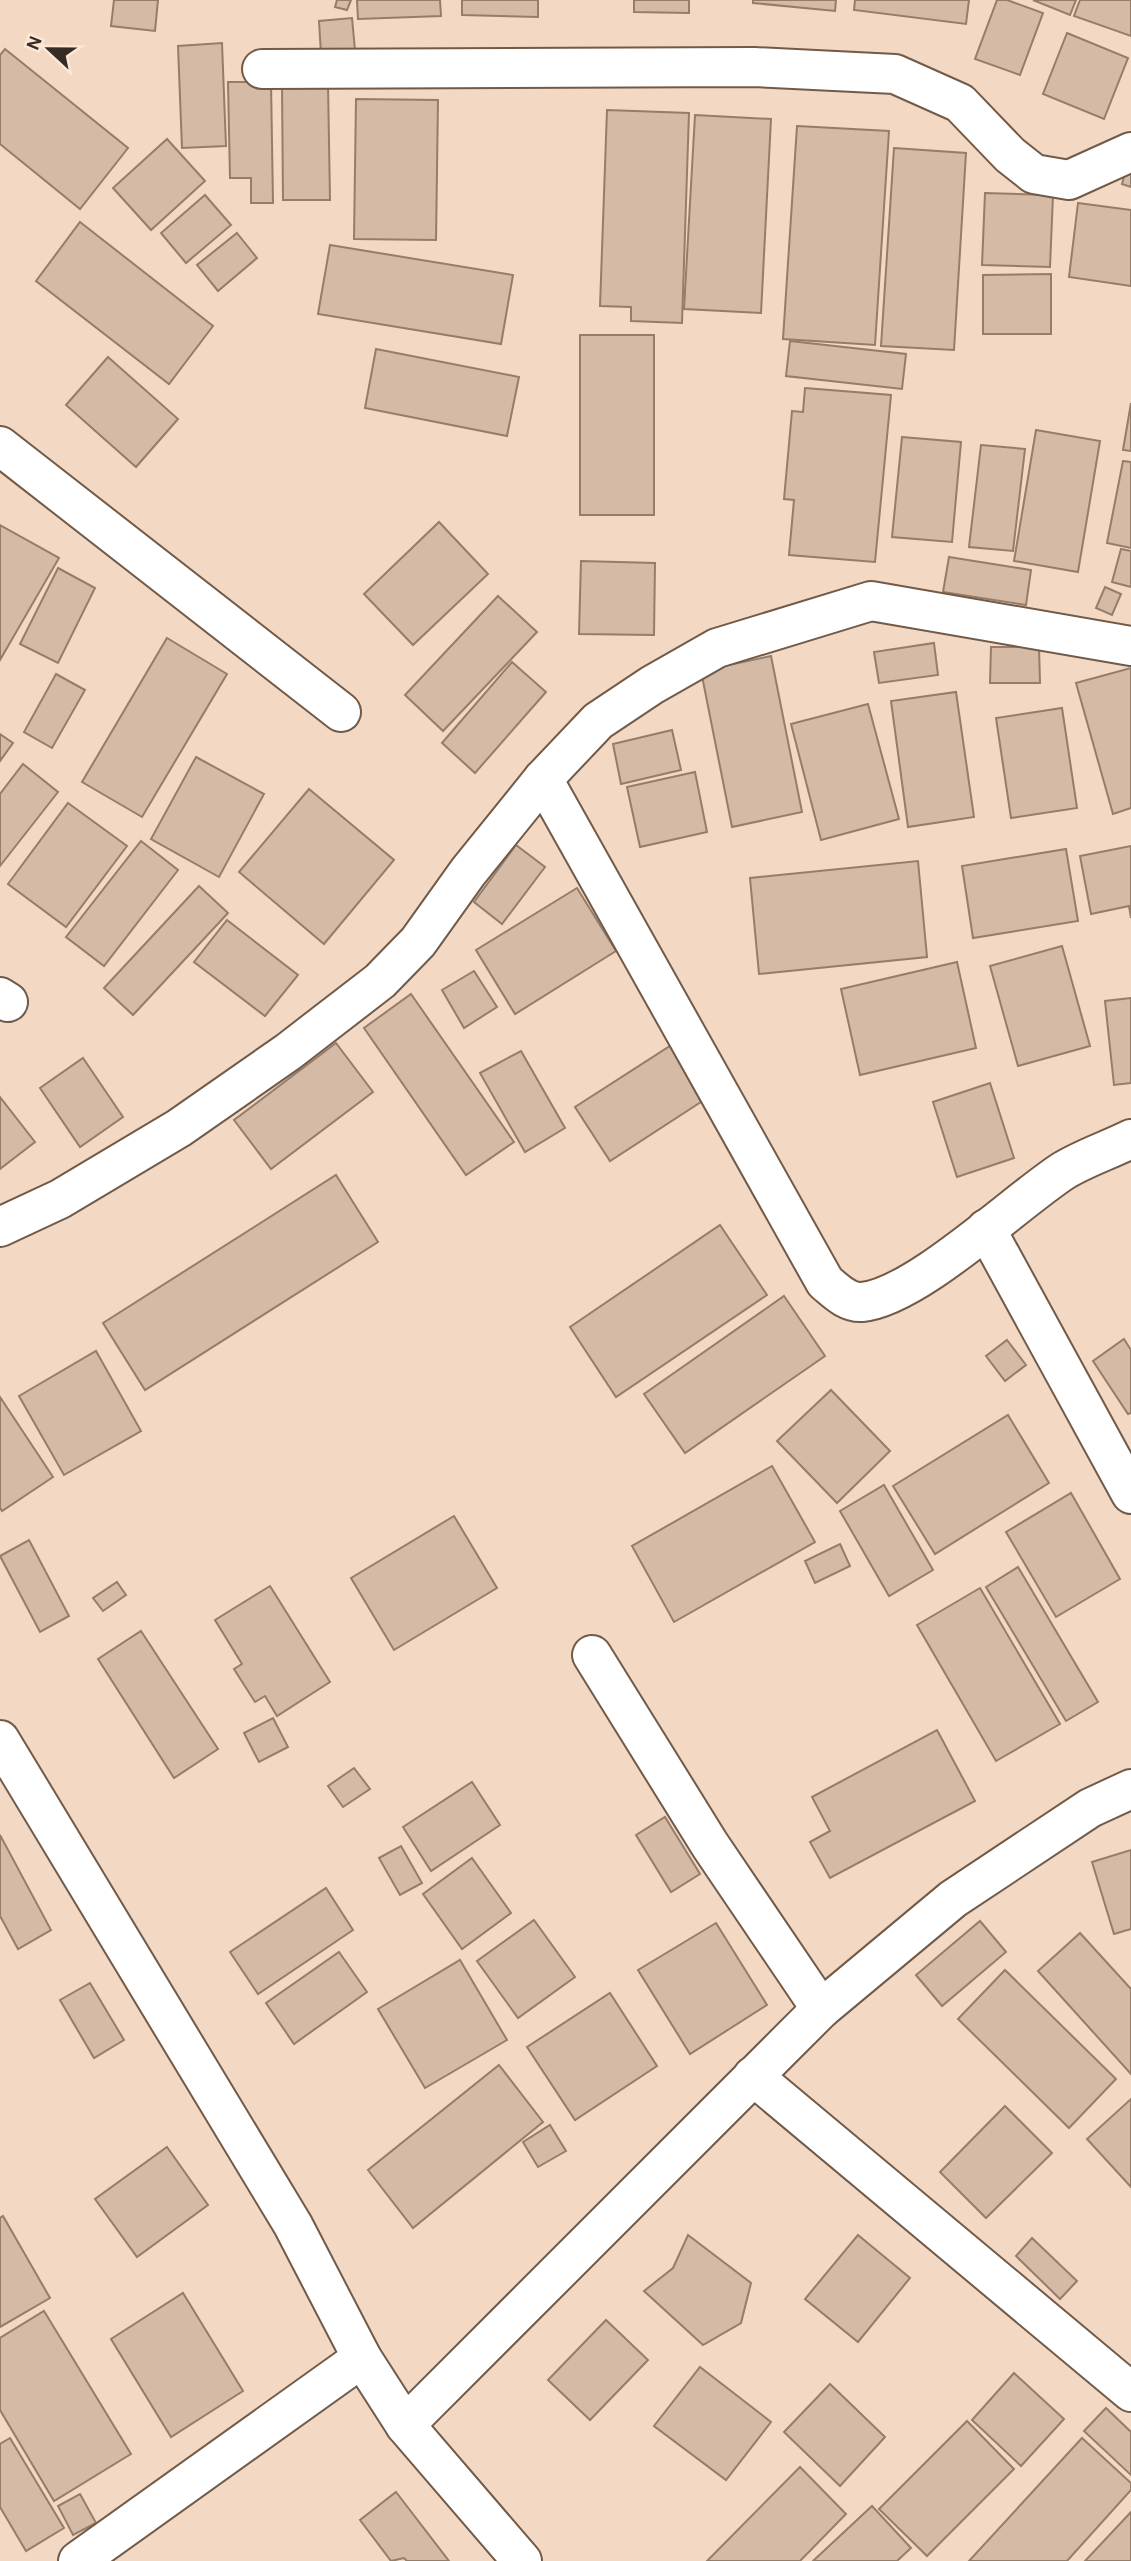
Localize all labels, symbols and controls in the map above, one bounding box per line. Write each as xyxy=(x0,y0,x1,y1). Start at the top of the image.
north arrow xyxy=(14,14,84,84)
text: N xyxy=(21,33,47,53)

